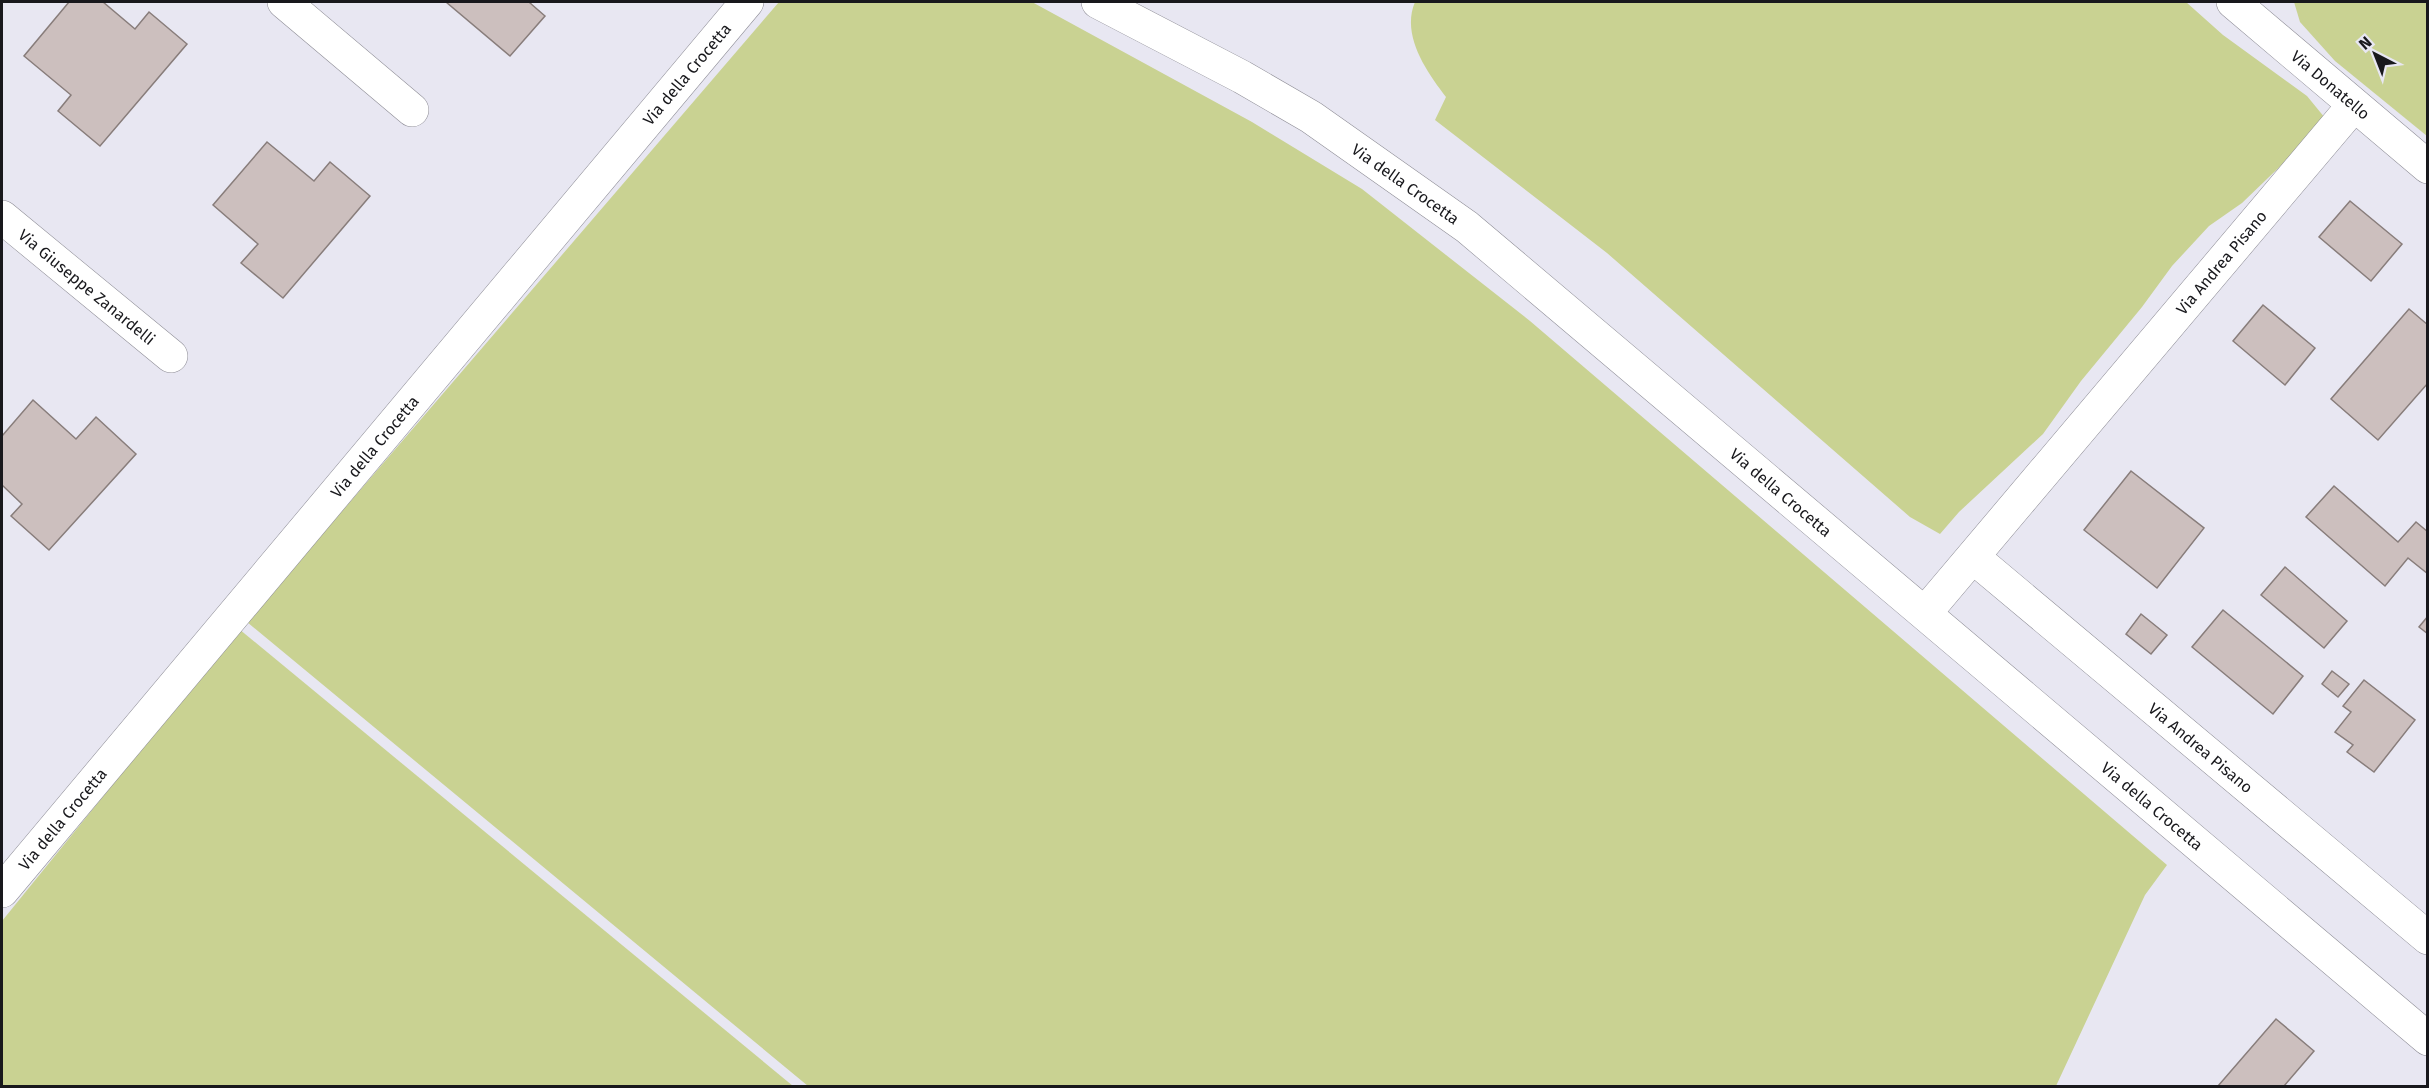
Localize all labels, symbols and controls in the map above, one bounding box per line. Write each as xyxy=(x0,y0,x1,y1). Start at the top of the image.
street label: Via della Crocetta xyxy=(639,20,735,129)
north arrow xyxy=(2345,24,2405,84)
text: N xyxy=(2355,33,2376,54)
street label: Via Donatello xyxy=(2287,46,2374,124)
street label: Via della Crocetta xyxy=(1348,140,1463,229)
street label: Via Andrea Pisano xyxy=(2172,207,2271,319)
street label: Via Giuseppe Zanardelli xyxy=(14,225,159,349)
street label: Via della Crocetta xyxy=(327,392,423,502)
street label: Via della Crocetta xyxy=(1726,444,1835,541)
street label: Via Andrea Pisano xyxy=(2144,699,2256,797)
street label: Via della Crocetta xyxy=(2097,758,2206,855)
street label: Via della Crocetta xyxy=(15,764,111,874)

